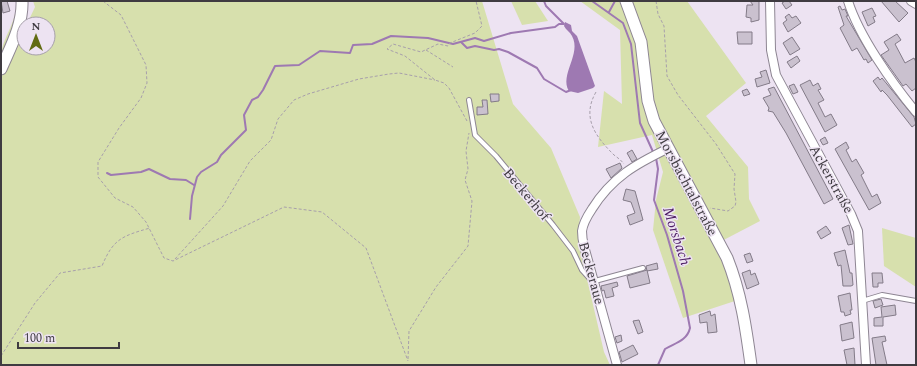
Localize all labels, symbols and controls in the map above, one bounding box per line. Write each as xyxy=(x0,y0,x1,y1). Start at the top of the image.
north arrow xyxy=(16,16,56,56)
text: N xyxy=(32,18,41,35)
street label: Morsbachtalstraße xyxy=(652,128,722,238)
street label: Ackerstraße xyxy=(804,141,859,218)
street label: Beckerhof xyxy=(498,163,556,226)
water label: Morsbach xyxy=(659,204,695,268)
street label: Beckeraue xyxy=(573,239,610,307)
scale bar xyxy=(18,324,119,350)
text: 100 m xyxy=(24,329,55,348)

